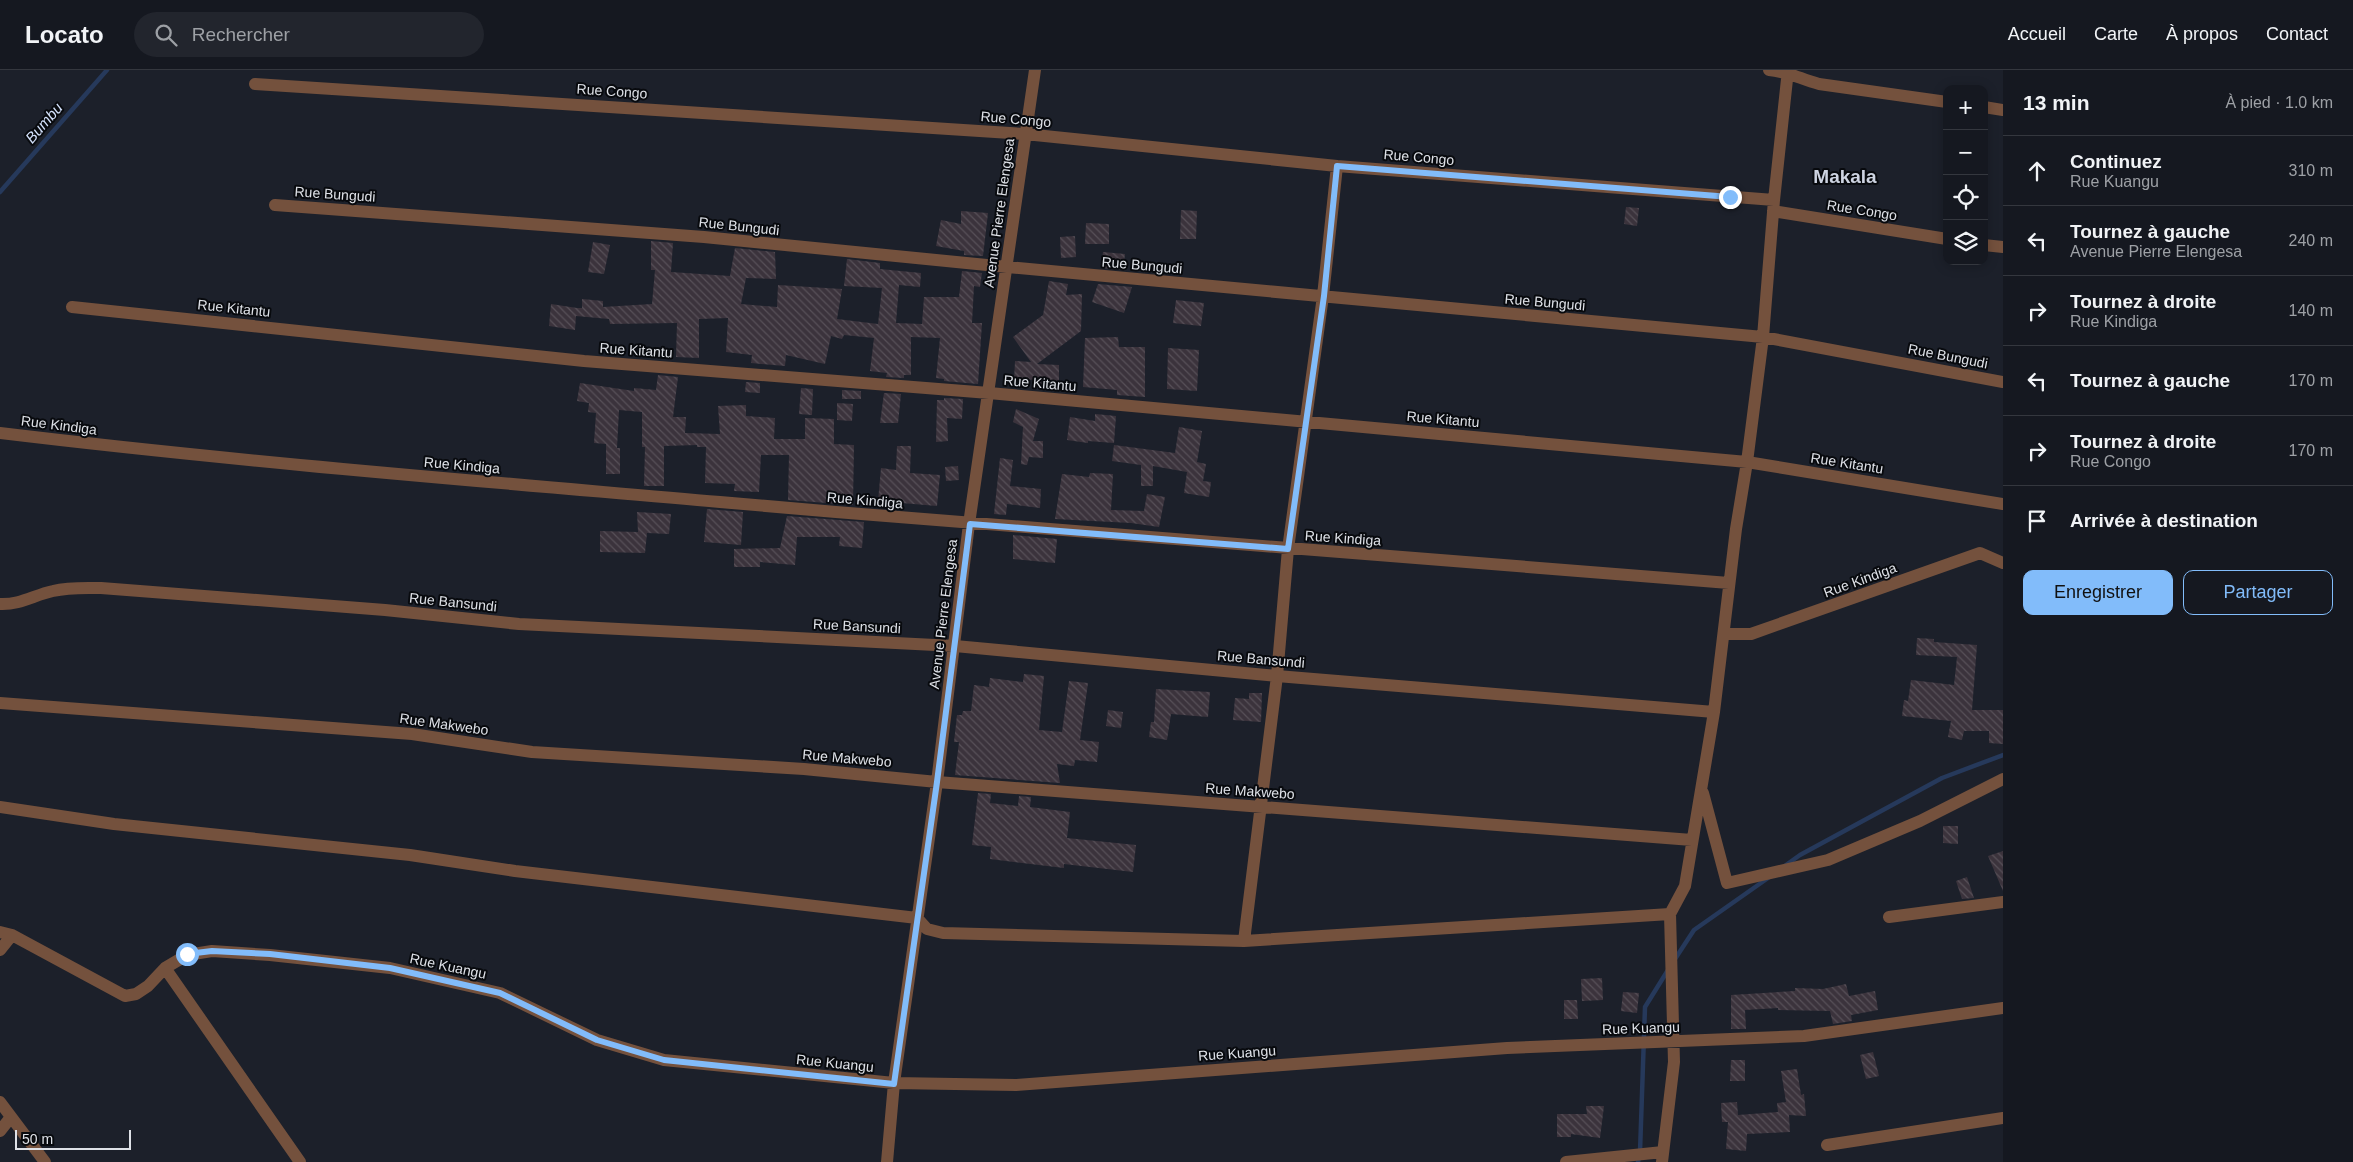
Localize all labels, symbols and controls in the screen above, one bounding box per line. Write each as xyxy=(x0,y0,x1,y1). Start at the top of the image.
search box xyxy=(134,12,484,57)
text: Locato xyxy=(25,21,104,48)
icon: search xyxy=(152,21,180,49)
text: Rechercher xyxy=(192,24,290,45)
text: Accueil xyxy=(2008,24,2066,44)
text: Carte xyxy=(2094,24,2138,44)
text: À propos xyxy=(2166,24,2238,44)
text: Contact xyxy=(2266,24,2328,44)
street label: Rue Congo xyxy=(576,81,648,101)
map controls xyxy=(1943,85,1988,265)
button: + xyxy=(1943,85,1988,130)
text: 13 min xyxy=(2023,91,2090,114)
text: À pied · 1.0 km xyxy=(2225,94,2333,111)
water label: Bumbu xyxy=(22,99,66,146)
street label: Rue Congo xyxy=(980,108,1052,130)
button: − xyxy=(1943,130,1988,175)
street label: Avenue Pierre Elengesa xyxy=(981,137,1017,289)
street label: Rue Congo xyxy=(1383,146,1455,168)
text: Continuez xyxy=(2070,151,2162,172)
icon: ahead xyxy=(2023,157,2051,185)
text: 310 m xyxy=(2289,162,2333,179)
district label: Makala xyxy=(1813,166,1877,187)
text: Rue Kuangu xyxy=(2070,173,2159,190)
button: locate xyxy=(1943,175,1988,220)
street label: Rue Bungudi xyxy=(294,183,376,205)
route end xyxy=(1719,186,1742,209)
street label: Rue Congo xyxy=(1826,197,1898,223)
street label: Rue Bungudi xyxy=(698,214,780,238)
button: layers xyxy=(1943,220,1988,265)
text: Tournez à gauche xyxy=(2070,221,2230,242)
icon: left xyxy=(2023,227,2051,255)
text: 240 m xyxy=(2289,232,2333,249)
text: Avenue Pierre Elengesa xyxy=(2070,243,2242,260)
street label: Rue Bungudi xyxy=(1101,254,1183,276)
street label: Rue Bungudi xyxy=(1504,291,1586,313)
text: Tournez à droite xyxy=(2070,291,2216,312)
street label: Rue Kitantu xyxy=(197,296,271,320)
icon: right xyxy=(2023,297,2051,325)
text: 140 m xyxy=(2289,302,2333,319)
text: Rue Kindiga xyxy=(2070,313,2157,330)
street label: Rue Kitantu xyxy=(599,339,673,361)
street label: Rue Bungudi xyxy=(1907,340,1989,372)
icon: left xyxy=(2023,367,2051,395)
text: Tournez à gauche xyxy=(2070,370,2230,391)
street label: Rue Kitantu xyxy=(1003,372,1077,394)
text: 170 m xyxy=(2289,372,2333,389)
street label: Rue Kitantu xyxy=(1406,408,1480,430)
street label: Rue Kindiga xyxy=(20,412,98,438)
text: Tournez à droite xyxy=(2070,431,2216,452)
icon: right xyxy=(2023,437,2051,465)
text: 170 m xyxy=(2289,442,2333,459)
street label: Rue Kitantu xyxy=(1810,449,1884,477)
text: Rue Congo xyxy=(2070,453,2151,470)
street label: Rue Kindiga xyxy=(423,454,501,476)
street label: Rue Kindiga xyxy=(826,489,904,511)
icon: arrive xyxy=(2023,507,2051,535)
text: Arrivée à destination xyxy=(2070,510,2258,531)
street label: Rue Kindiga xyxy=(1304,527,1382,549)
street label: Avenue Pierre Elengesa xyxy=(926,538,960,690)
street label: Rue Kindiga xyxy=(1821,559,1899,601)
button: Enregistrer xyxy=(2023,570,2173,615)
button: Partager xyxy=(2183,570,2333,615)
street label: Rue Bansundi xyxy=(408,589,498,615)
street label: Rue Bansundi xyxy=(813,616,901,636)
street label: Rue Bansundi xyxy=(1216,647,1306,671)
street label: Rue Makwebo xyxy=(399,710,490,738)
street label: Rue Makwebo xyxy=(802,746,892,770)
street label: Rue Makwebo xyxy=(1205,780,1295,802)
route start xyxy=(176,943,199,966)
street label: Rue Kuangu xyxy=(408,950,488,982)
street label: Rue Kuangu xyxy=(1602,1019,1680,1037)
street label: Rue Kuangu xyxy=(1198,1042,1276,1064)
street label: Rue Kuangu xyxy=(795,1051,875,1075)
scale bar xyxy=(15,1127,131,1150)
text: 50 m xyxy=(22,1131,53,1147)

